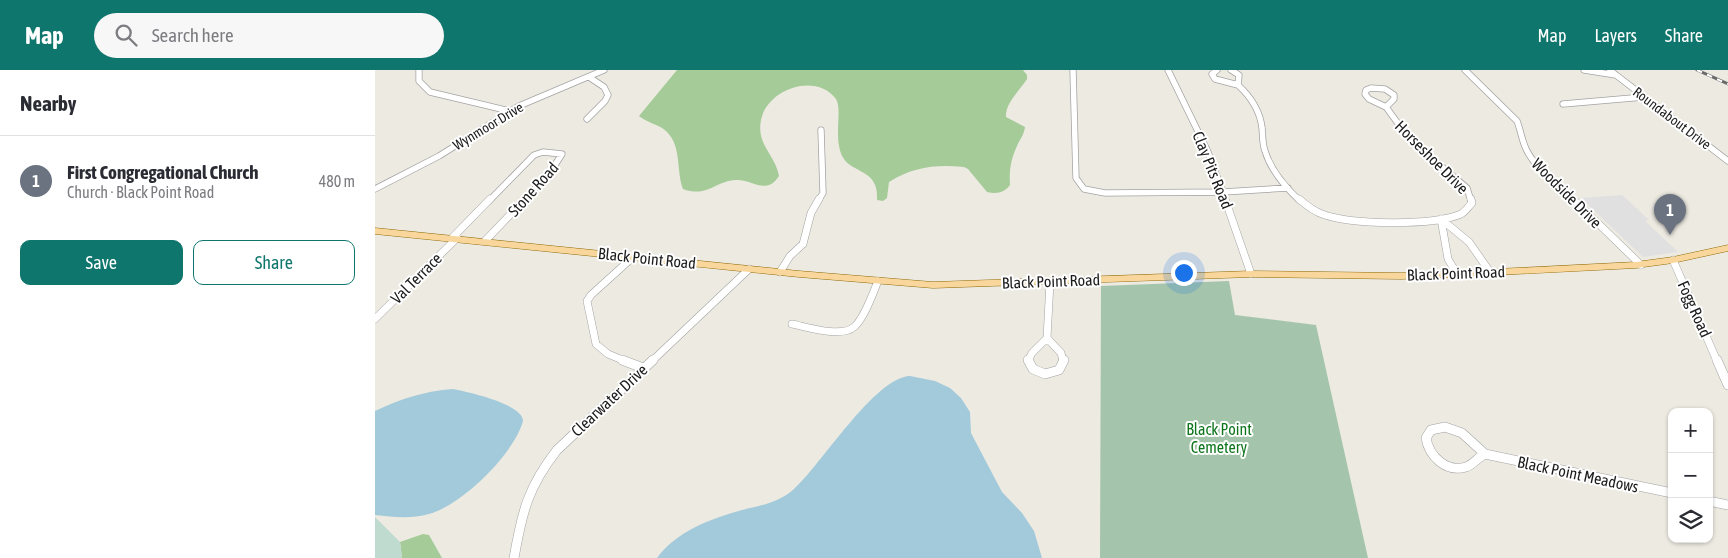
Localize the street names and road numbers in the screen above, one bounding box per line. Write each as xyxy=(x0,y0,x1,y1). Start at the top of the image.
street label: Roundabout Drive xyxy=(1630,84,1714,152)
street label: Wynmoor Drive xyxy=(450,99,526,153)
street label: Horseshoe Drive xyxy=(1392,117,1472,197)
street label: Clay Pits Road xyxy=(1188,129,1237,212)
street label: Woodside Drive xyxy=(1528,154,1606,232)
street label: Stone Road xyxy=(504,158,562,220)
street label: Black Point Road xyxy=(597,244,697,272)
street label: Val Terrace xyxy=(387,249,445,307)
street label: Black Point Road xyxy=(1407,262,1505,284)
street label: Black Point Road xyxy=(1002,270,1100,292)
street label: Fogg Road xyxy=(1674,278,1715,340)
street label: Clearwater Drive xyxy=(567,360,651,440)
street label: Black Point Meadows xyxy=(1516,452,1641,496)

